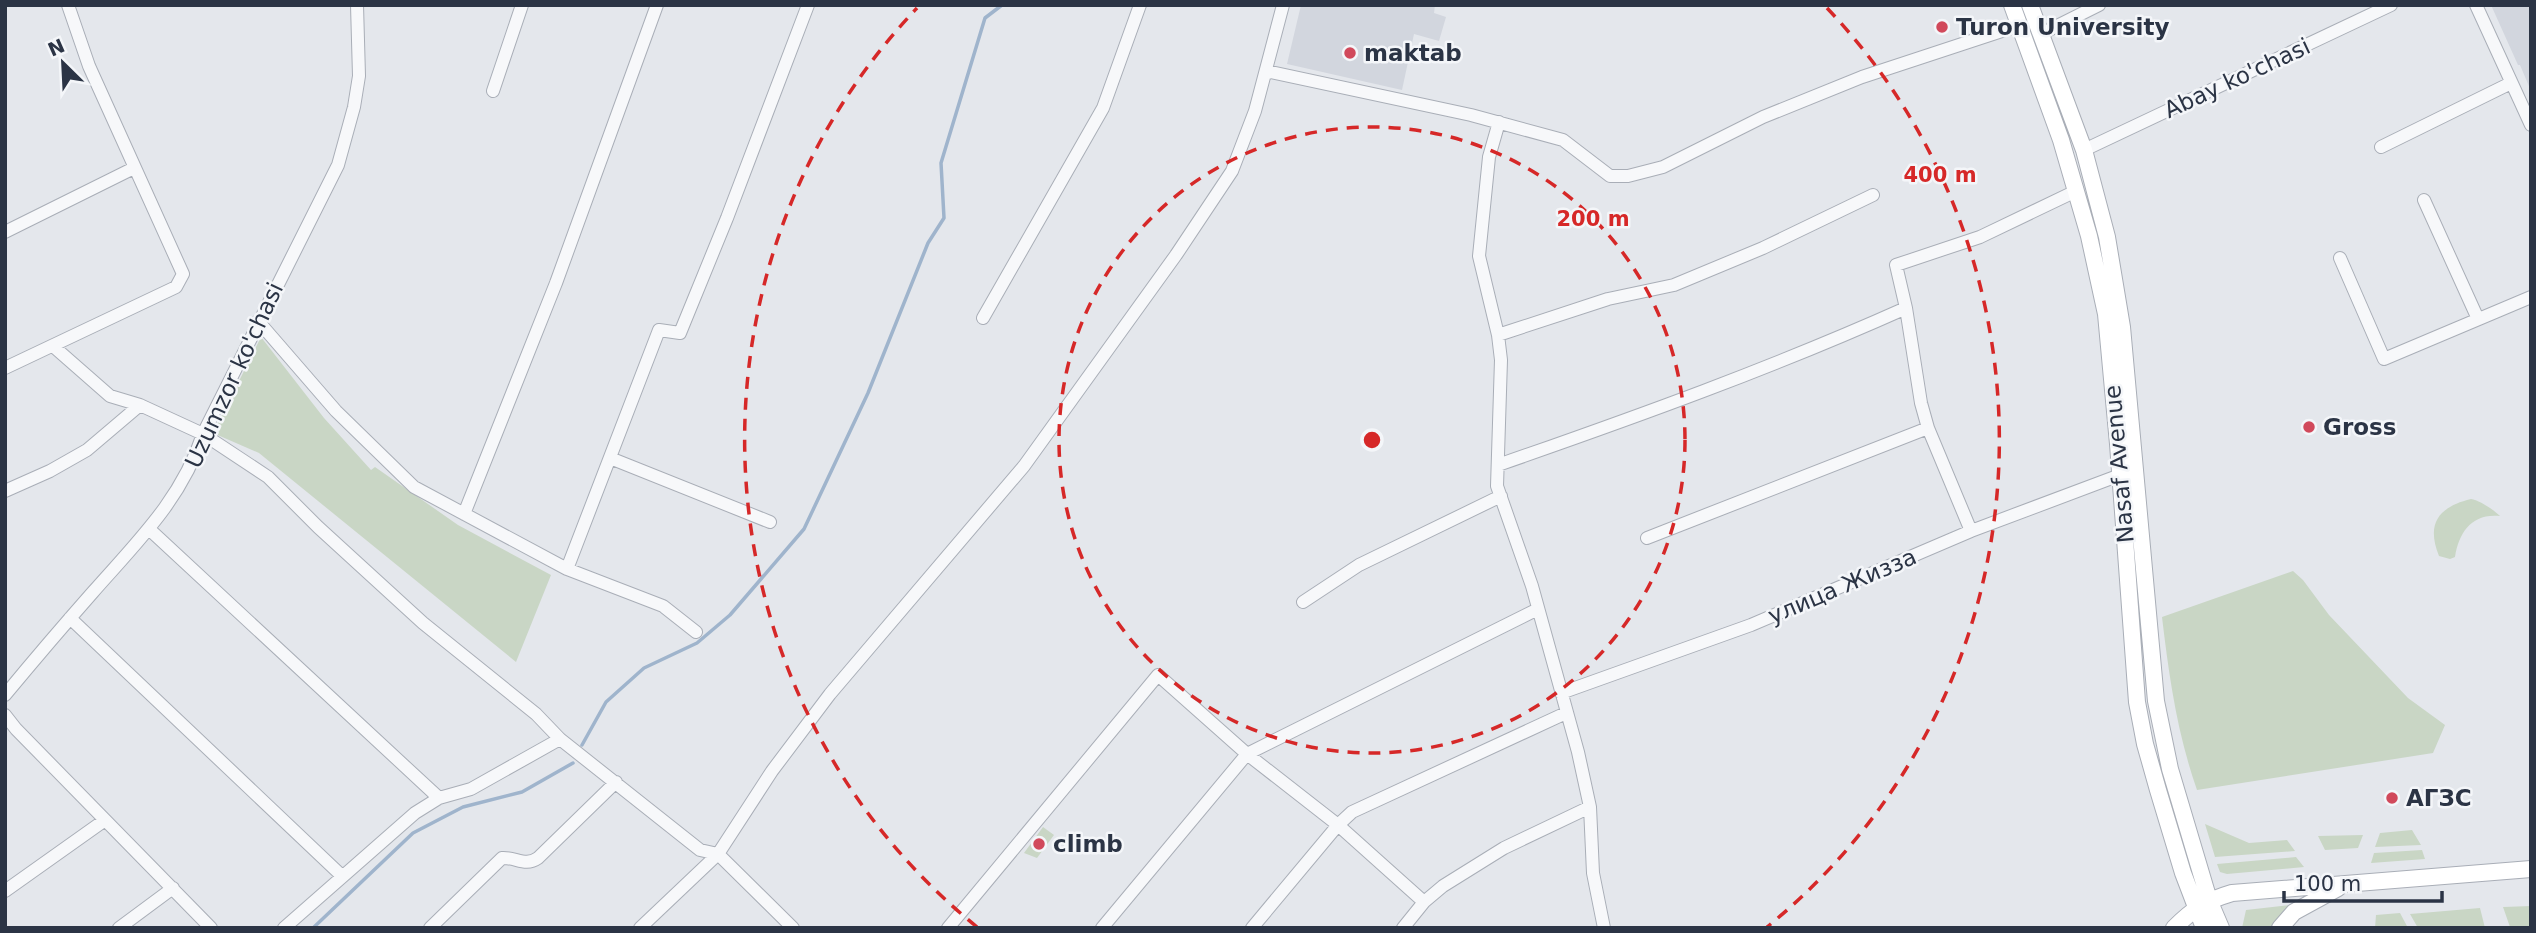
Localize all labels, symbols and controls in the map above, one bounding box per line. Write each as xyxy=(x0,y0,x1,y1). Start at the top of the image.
place label: Turon University xyxy=(1956,14,2170,40)
marker: Turon University xyxy=(1934,19,1950,35)
north arrow xyxy=(28,28,98,98)
street label: Abay ko'chasi xyxy=(2160,33,2314,123)
text: N xyxy=(44,34,68,61)
place label: maktab xyxy=(1364,40,1462,66)
marker: maktab xyxy=(1342,45,1358,61)
text: 400 m xyxy=(1903,163,1977,187)
text: 200 m xyxy=(1556,207,1630,231)
street label: Uzumzor ko'chasi xyxy=(180,278,288,472)
street label: Nasaf Avenue xyxy=(2099,384,2139,544)
place label: Gross xyxy=(2323,414,2396,440)
marker: Gross xyxy=(2301,419,2317,435)
centre of rings xyxy=(1360,428,1384,452)
street label: улица Жизза xyxy=(1764,543,1920,629)
place label: АГЗС xyxy=(2406,785,2472,811)
marker: АГЗС xyxy=(2384,790,2400,806)
place label: climb xyxy=(1053,831,1123,857)
marker: climb xyxy=(1031,836,1047,852)
scale bar xyxy=(2284,860,2442,904)
text: 100 m xyxy=(2294,872,2361,896)

